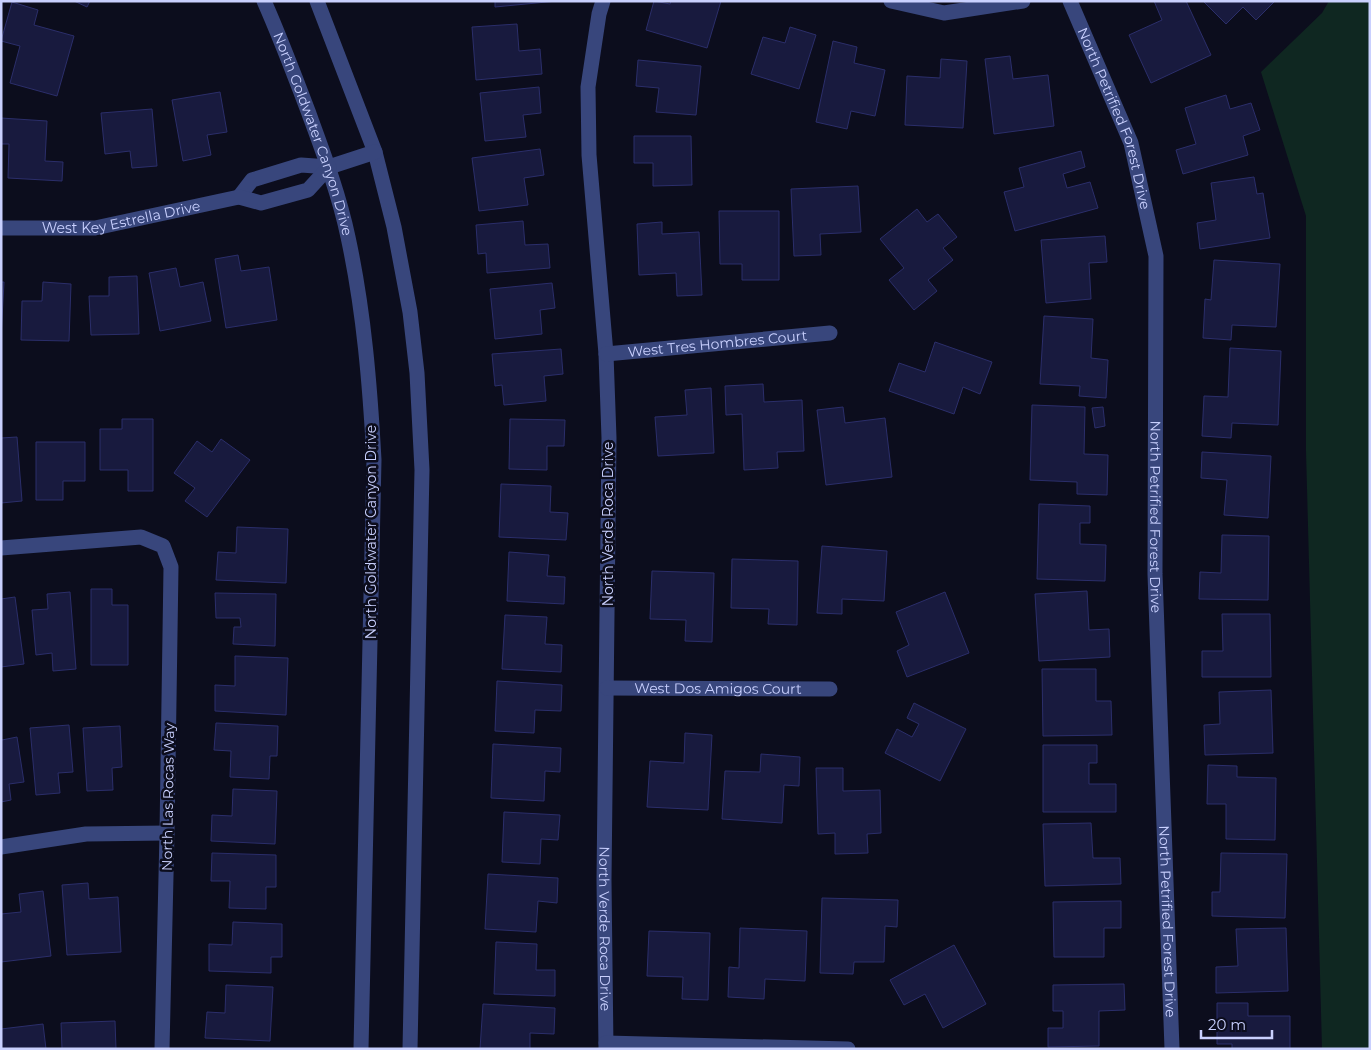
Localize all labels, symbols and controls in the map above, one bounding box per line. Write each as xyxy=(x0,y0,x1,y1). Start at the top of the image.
street label: North Petrified Forest Drive xyxy=(1073,25,1154,211)
street label: North Goldwater Canyon Drive xyxy=(269,30,356,237)
street label: West Key Estrella Drive xyxy=(42,197,202,237)
street label: West Tres Hombres Court xyxy=(627,326,808,361)
street label: North Petrified Forest Drive xyxy=(1146,420,1165,613)
street label: North Goldwater Canyon Drive xyxy=(362,425,380,639)
street label: North Verde Roca Drive xyxy=(599,442,617,606)
street label: West Dos Amigos Court xyxy=(634,679,802,698)
street label: North Las Rocas Way xyxy=(158,723,178,871)
street label: North Petrified Forest Drive xyxy=(1155,825,1180,1018)
street label: North Verde Roca Drive xyxy=(595,846,615,1011)
scale bar xyxy=(1201,1008,1272,1040)
text: 20 m xyxy=(1208,1015,1246,1034)

